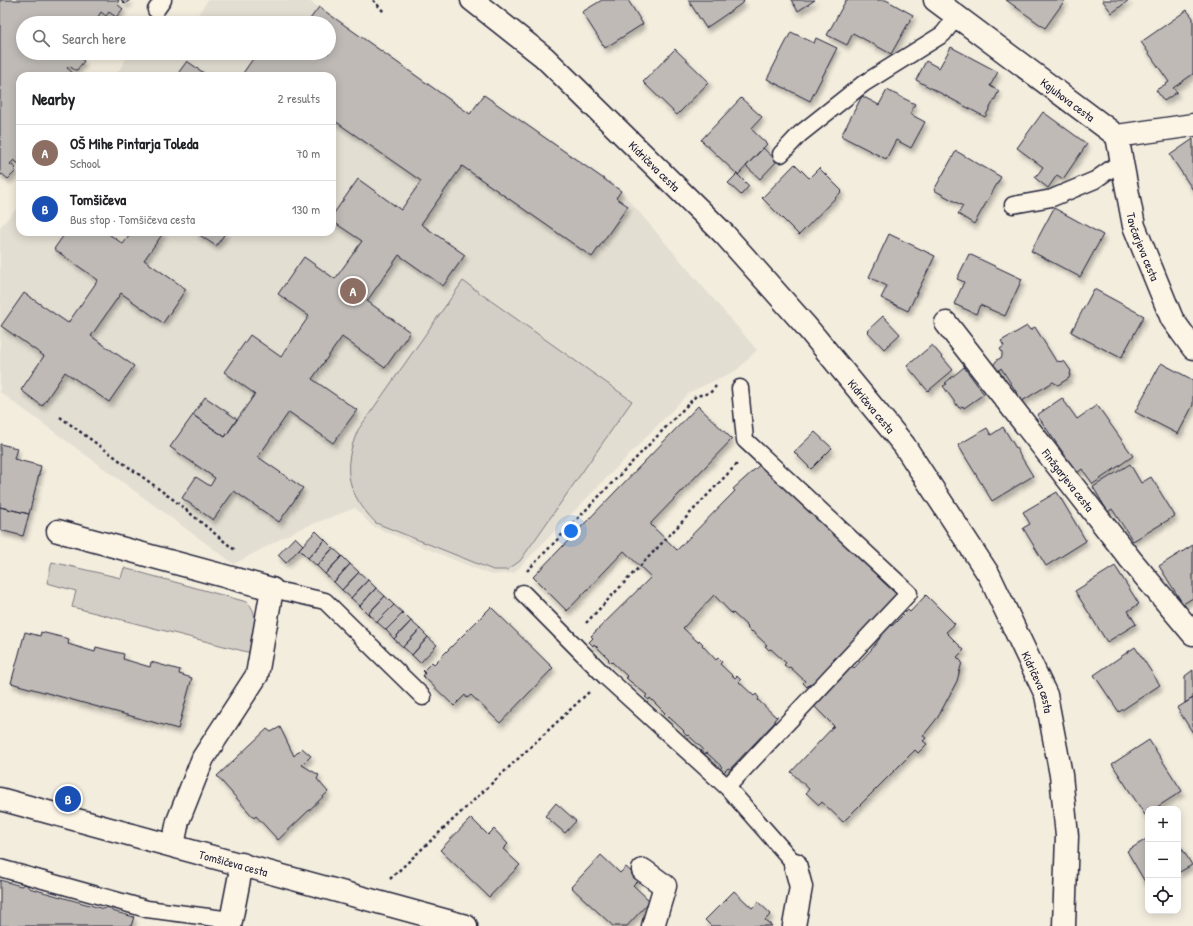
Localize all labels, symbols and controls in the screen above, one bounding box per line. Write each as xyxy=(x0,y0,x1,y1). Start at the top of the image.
search box xyxy=(16,16,336,60)
icon: search xyxy=(30,27,52,49)
text: Search here xyxy=(62,28,126,49)
street label: Kajuhova cesta xyxy=(1037,73,1099,125)
text: Nearby xyxy=(32,87,75,110)
text: 2 results xyxy=(278,89,320,107)
text: OŠ Mihe Pintarja Toleda xyxy=(70,133,198,154)
street label: Kidričeva cesta xyxy=(625,137,684,195)
text: A xyxy=(42,144,48,162)
text: 70 m xyxy=(296,144,320,162)
text: School xyxy=(70,154,100,172)
text: Tomšičeva xyxy=(70,189,126,210)
text: B xyxy=(42,200,48,218)
text: 130 m xyxy=(292,200,320,218)
text: Bus stop · Tomšičeva cesta xyxy=(70,210,195,228)
street label: Tavčarjeva cesta xyxy=(1123,211,1164,284)
pin: A xyxy=(340,276,366,306)
street label: Kidričeva cesta xyxy=(844,375,899,437)
street label: Finžgarjeva cesta xyxy=(1038,444,1098,515)
your location xyxy=(561,521,581,541)
street label: Kidričeva cesta xyxy=(1018,648,1058,715)
pin: B xyxy=(55,784,81,814)
map controls xyxy=(1145,806,1181,914)
button: + xyxy=(1145,806,1181,842)
button: − xyxy=(1145,842,1181,878)
street label: Tomšičeva cesta xyxy=(197,845,270,880)
button: locate xyxy=(1145,878,1181,914)

